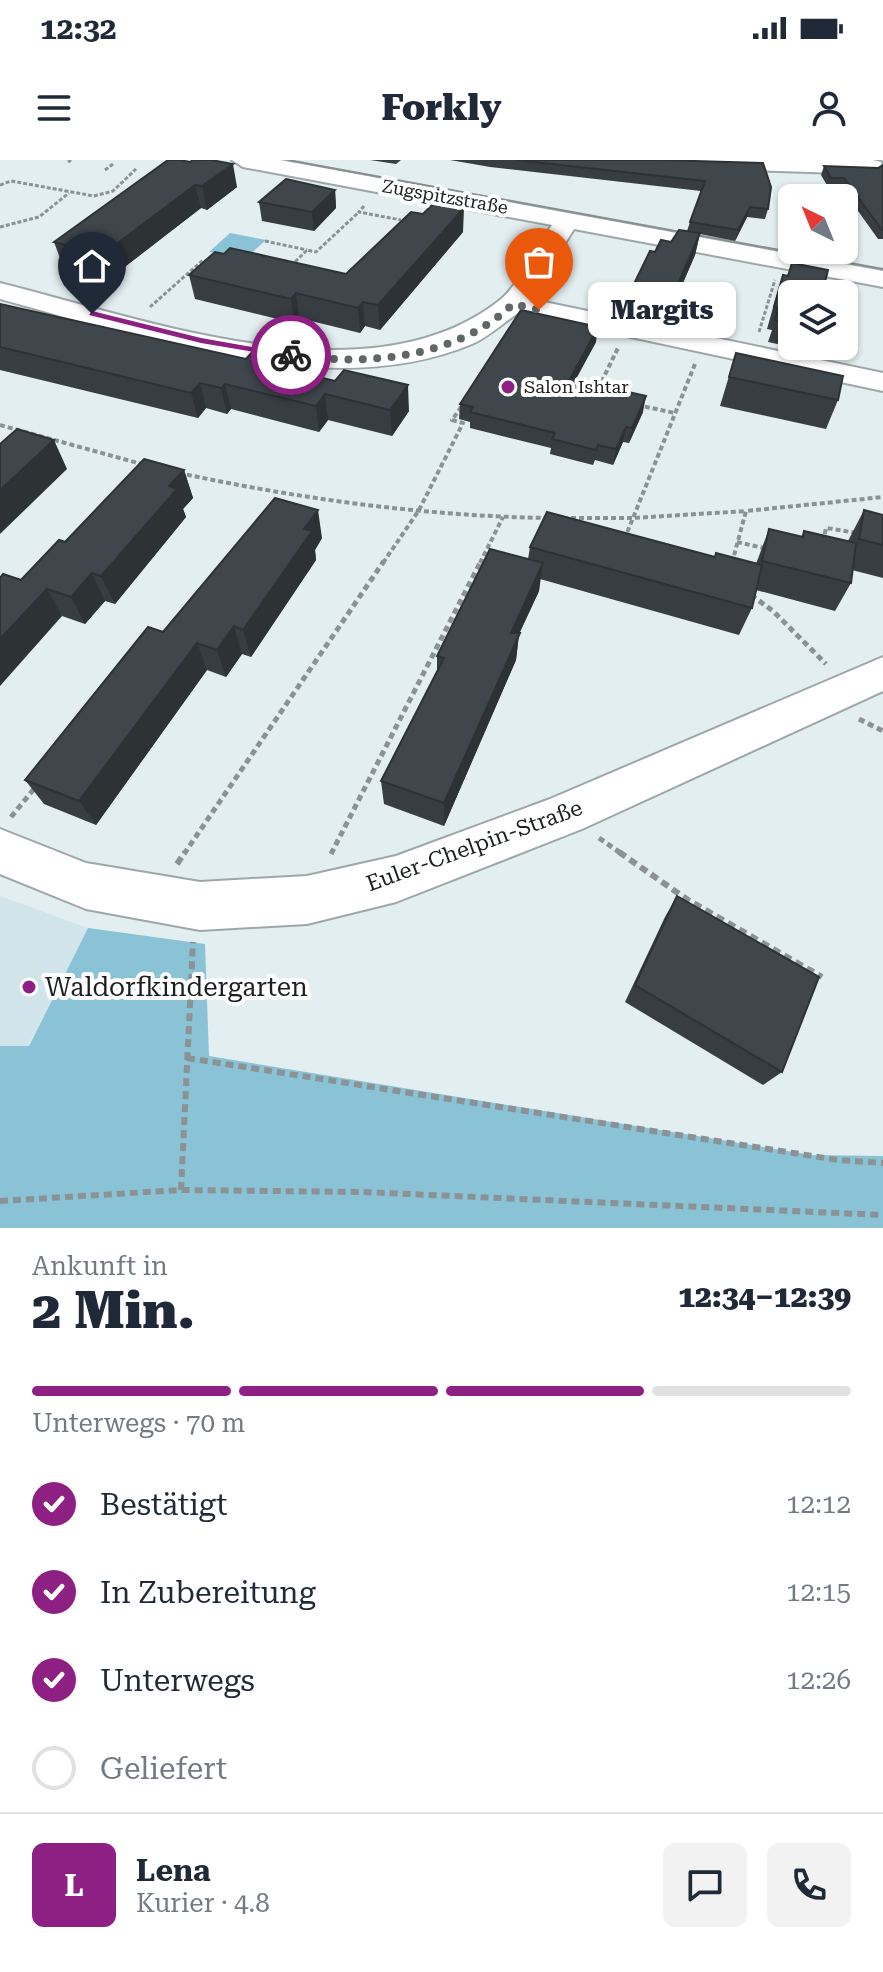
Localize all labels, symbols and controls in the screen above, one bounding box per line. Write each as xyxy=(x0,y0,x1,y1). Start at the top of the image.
text: 12:32 xyxy=(40,11,117,46)
icon: menu xyxy=(32,86,76,130)
icon: person xyxy=(807,86,851,130)
text: Forkly xyxy=(381,87,502,129)
street label: Zugspitzstraße xyxy=(381,175,510,218)
north arrow xyxy=(778,184,858,264)
map controls xyxy=(778,184,858,360)
pin xyxy=(505,228,573,310)
pin xyxy=(58,232,126,314)
icon: bag xyxy=(517,240,561,284)
icon: home xyxy=(70,244,114,288)
button: layers xyxy=(778,280,858,360)
callout: Margits xyxy=(587,282,735,338)
text: Margits xyxy=(610,295,714,325)
courier xyxy=(251,315,331,395)
icon: bike xyxy=(269,333,313,377)
place label: Salon Ishtar xyxy=(524,376,629,397)
marker: Salon Ishtar xyxy=(499,378,517,396)
street label: Euler-Chelpin-Straße xyxy=(363,795,586,896)
place label: Waldorfkindergarten xyxy=(45,972,308,1002)
marker: Waldorfkindergarten xyxy=(20,978,38,996)
text: Ankunft in xyxy=(32,1251,168,1281)
text: 12:34–12:39 xyxy=(678,1279,851,1314)
text: 2 Min. xyxy=(32,1280,195,1341)
text: Unterwegs · 70 m xyxy=(32,1408,245,1438)
icon: check xyxy=(32,1482,76,1526)
text: Bestätigt xyxy=(100,1487,227,1522)
text: 12:12 xyxy=(786,1489,851,1519)
icon: check xyxy=(32,1570,76,1614)
text: In Zubereitung xyxy=(100,1575,316,1610)
text: 12:15 xyxy=(786,1577,851,1607)
icon: check xyxy=(32,1658,76,1702)
text: Unterwegs xyxy=(100,1663,255,1698)
text: 12:26 xyxy=(786,1665,851,1695)
text: Geliefert xyxy=(100,1751,227,1786)
button: chat xyxy=(663,1843,747,1927)
button: phone xyxy=(767,1843,851,1927)
text: Lena xyxy=(136,1853,211,1888)
text: L xyxy=(64,1868,84,1903)
text: Kurier · 4.8 xyxy=(136,1888,270,1918)

